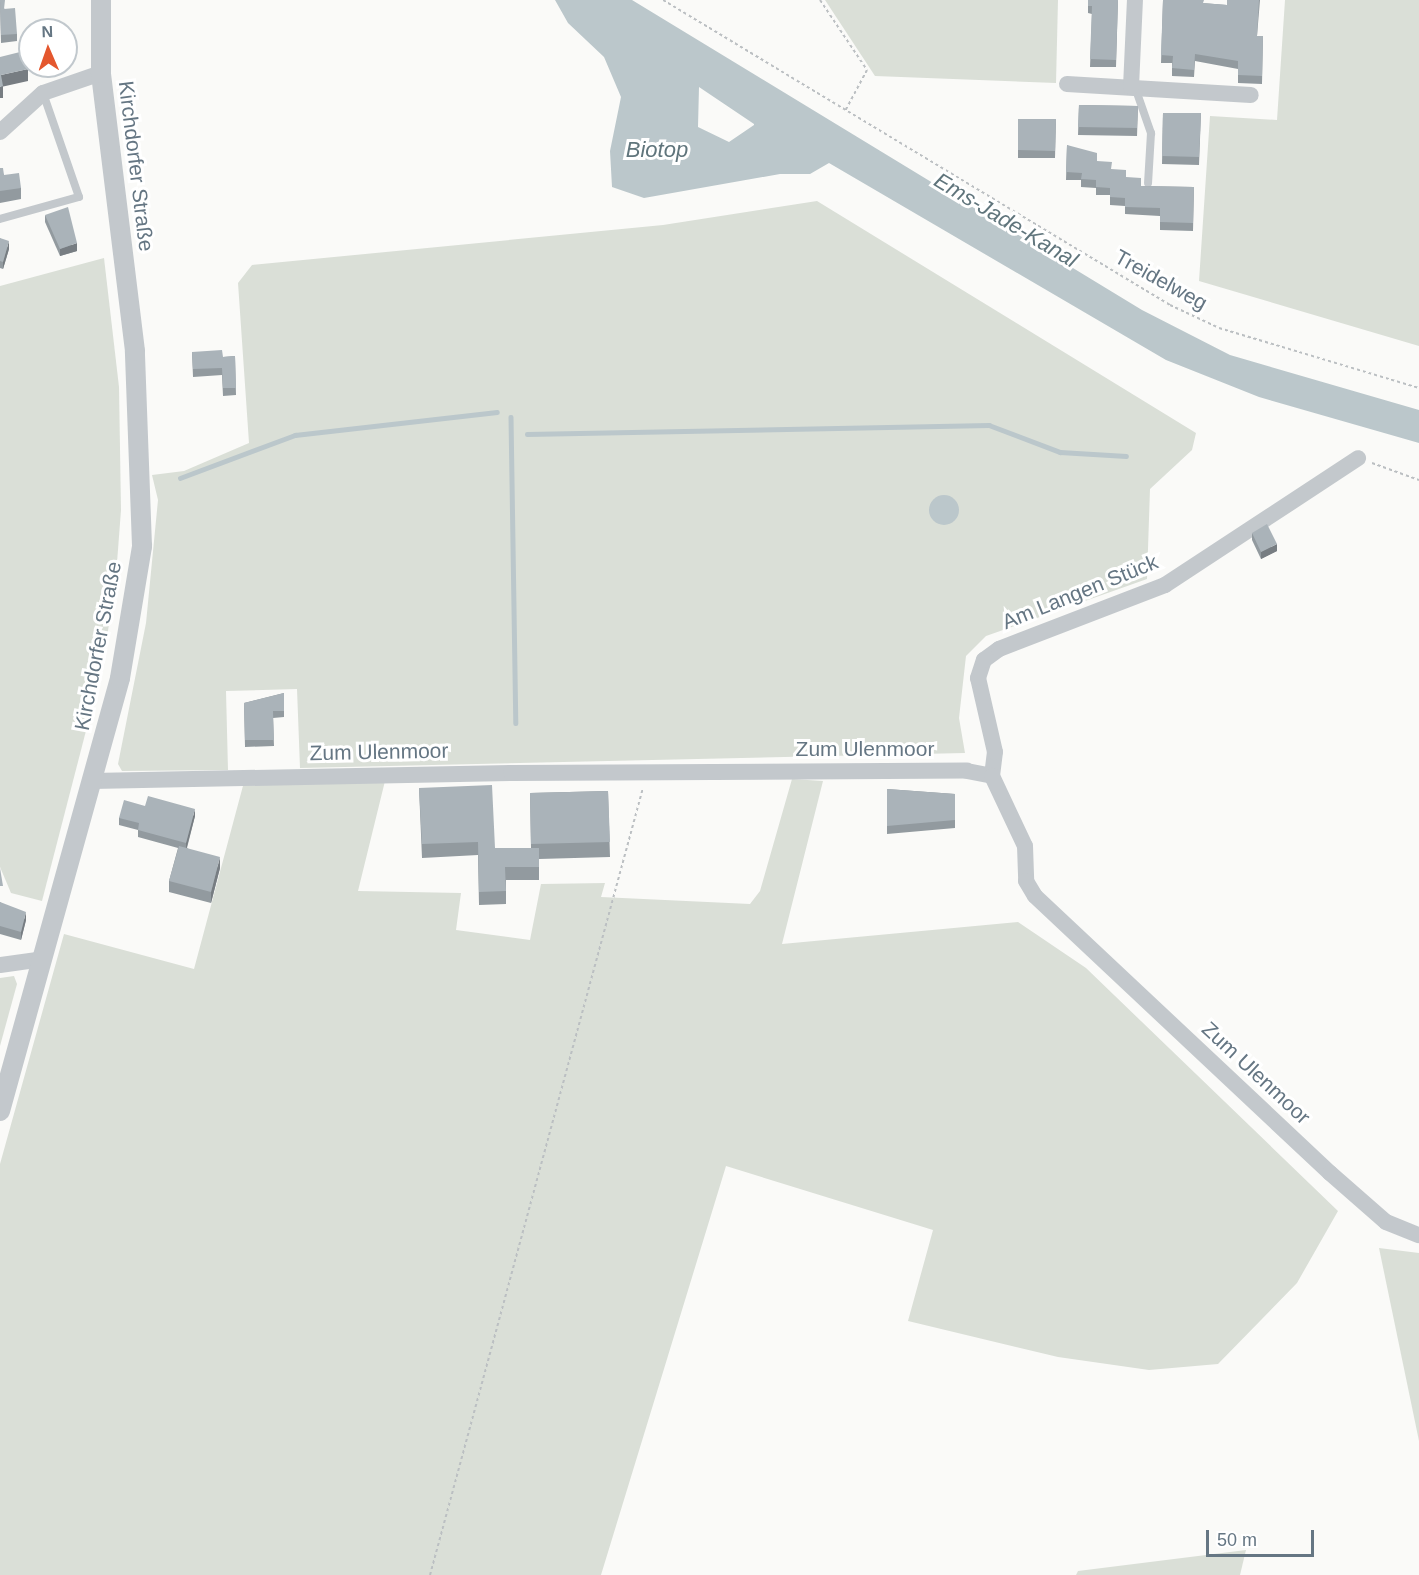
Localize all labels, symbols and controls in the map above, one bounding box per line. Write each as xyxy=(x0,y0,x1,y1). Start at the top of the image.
north arrow xyxy=(18,18,78,78)
text: N xyxy=(41,23,53,40)
street label: Kirchdorfer Straße xyxy=(113,79,159,253)
water label: Biotop xyxy=(626,137,688,163)
water label: Ems-Jade-Kanal xyxy=(930,167,1082,273)
street label: Treidelweg xyxy=(1110,244,1212,316)
street label: Am Langen Stück xyxy=(998,549,1162,635)
street label: Kirchdorfer Straße xyxy=(69,559,127,733)
street label: Zum Ulenmoor xyxy=(796,736,934,762)
street label: Zum Ulenmoor xyxy=(309,738,449,766)
street label: Zum Ulenmoor xyxy=(1197,1016,1315,1130)
scale bar xyxy=(1209,1518,1317,1556)
text: 50 m xyxy=(1217,1530,1257,1550)

